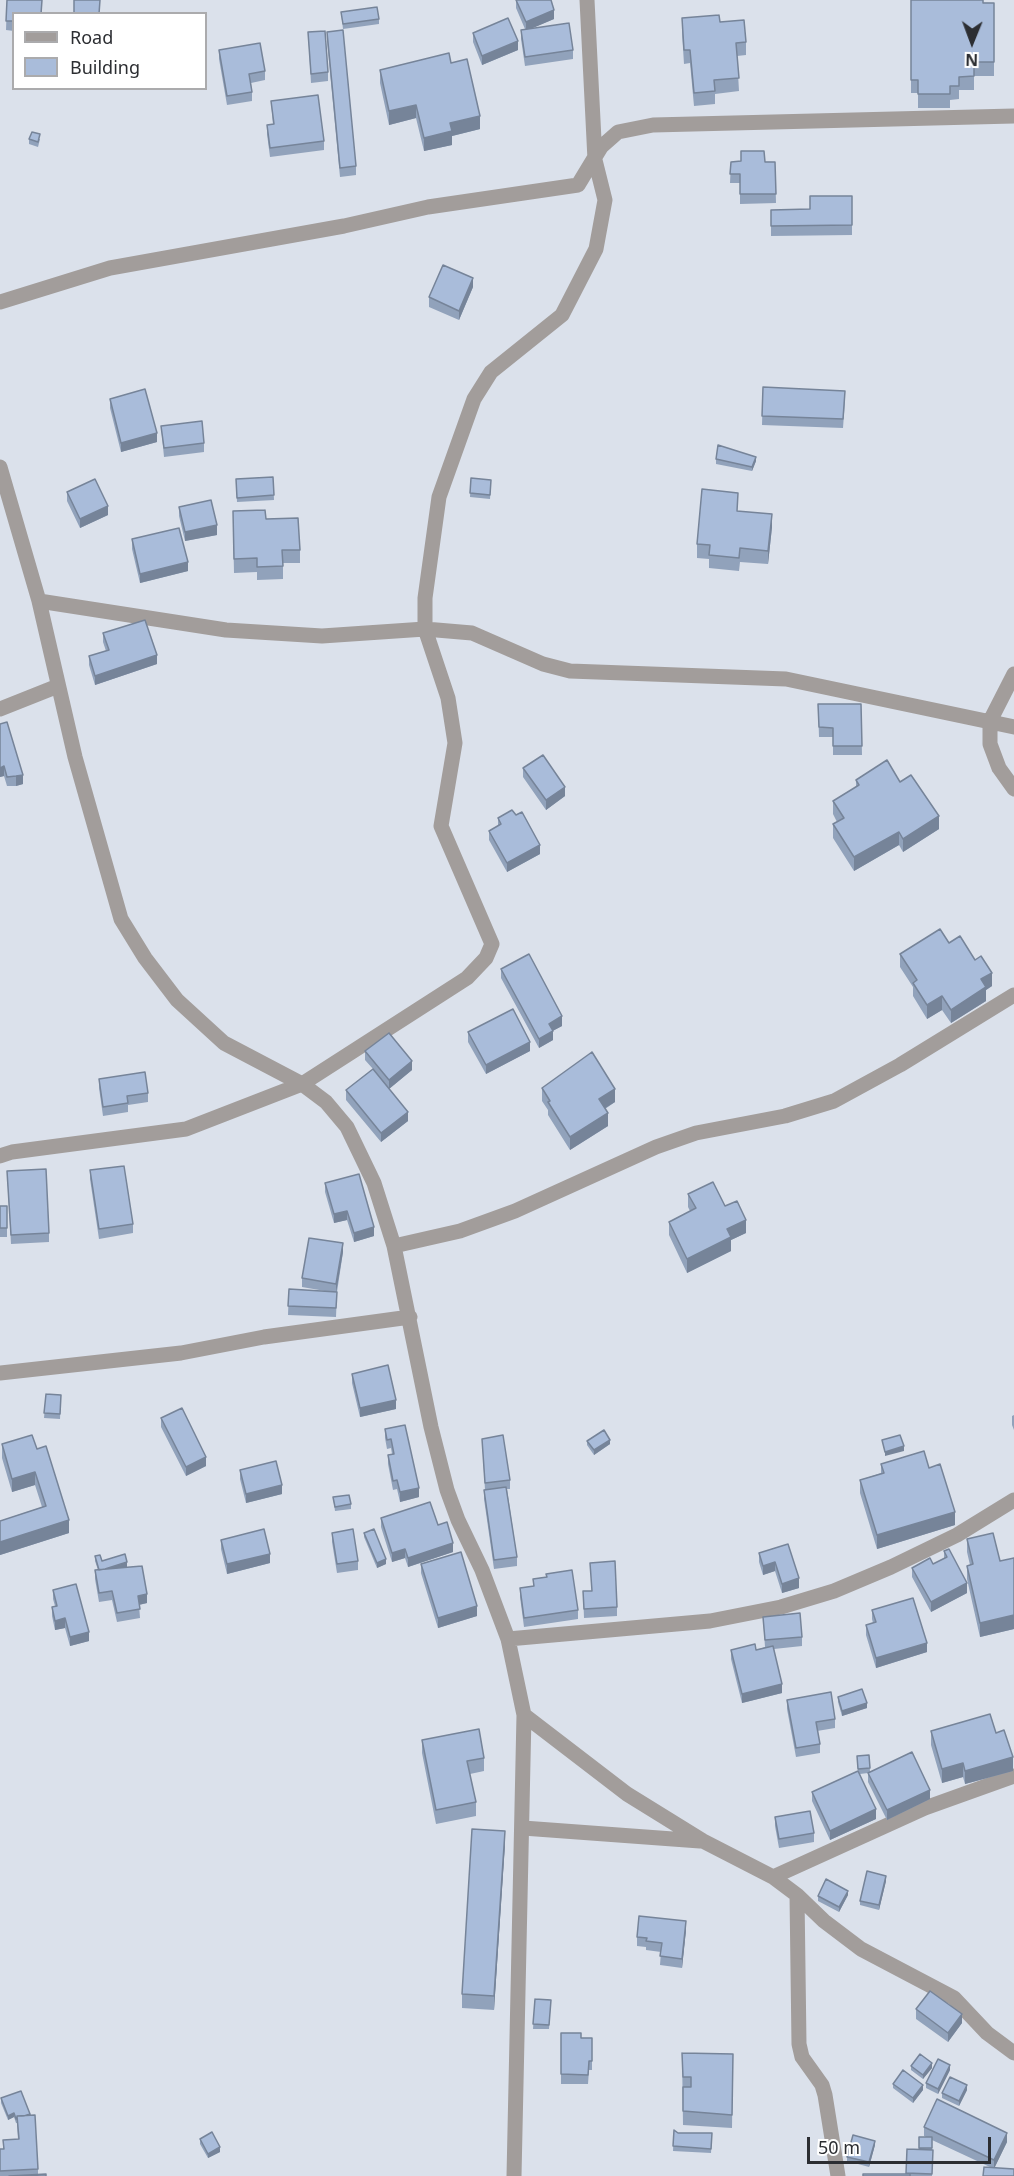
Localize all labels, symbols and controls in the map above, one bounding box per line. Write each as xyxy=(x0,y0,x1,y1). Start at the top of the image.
legend xyxy=(12,12,207,90)
north arrow xyxy=(942,12,1002,72)
text: Road xyxy=(70,25,113,49)
text: N xyxy=(965,49,978,71)
text: Building xyxy=(70,55,140,79)
scale bar xyxy=(810,2125,994,2163)
text: 50 m xyxy=(818,2135,860,2159)

